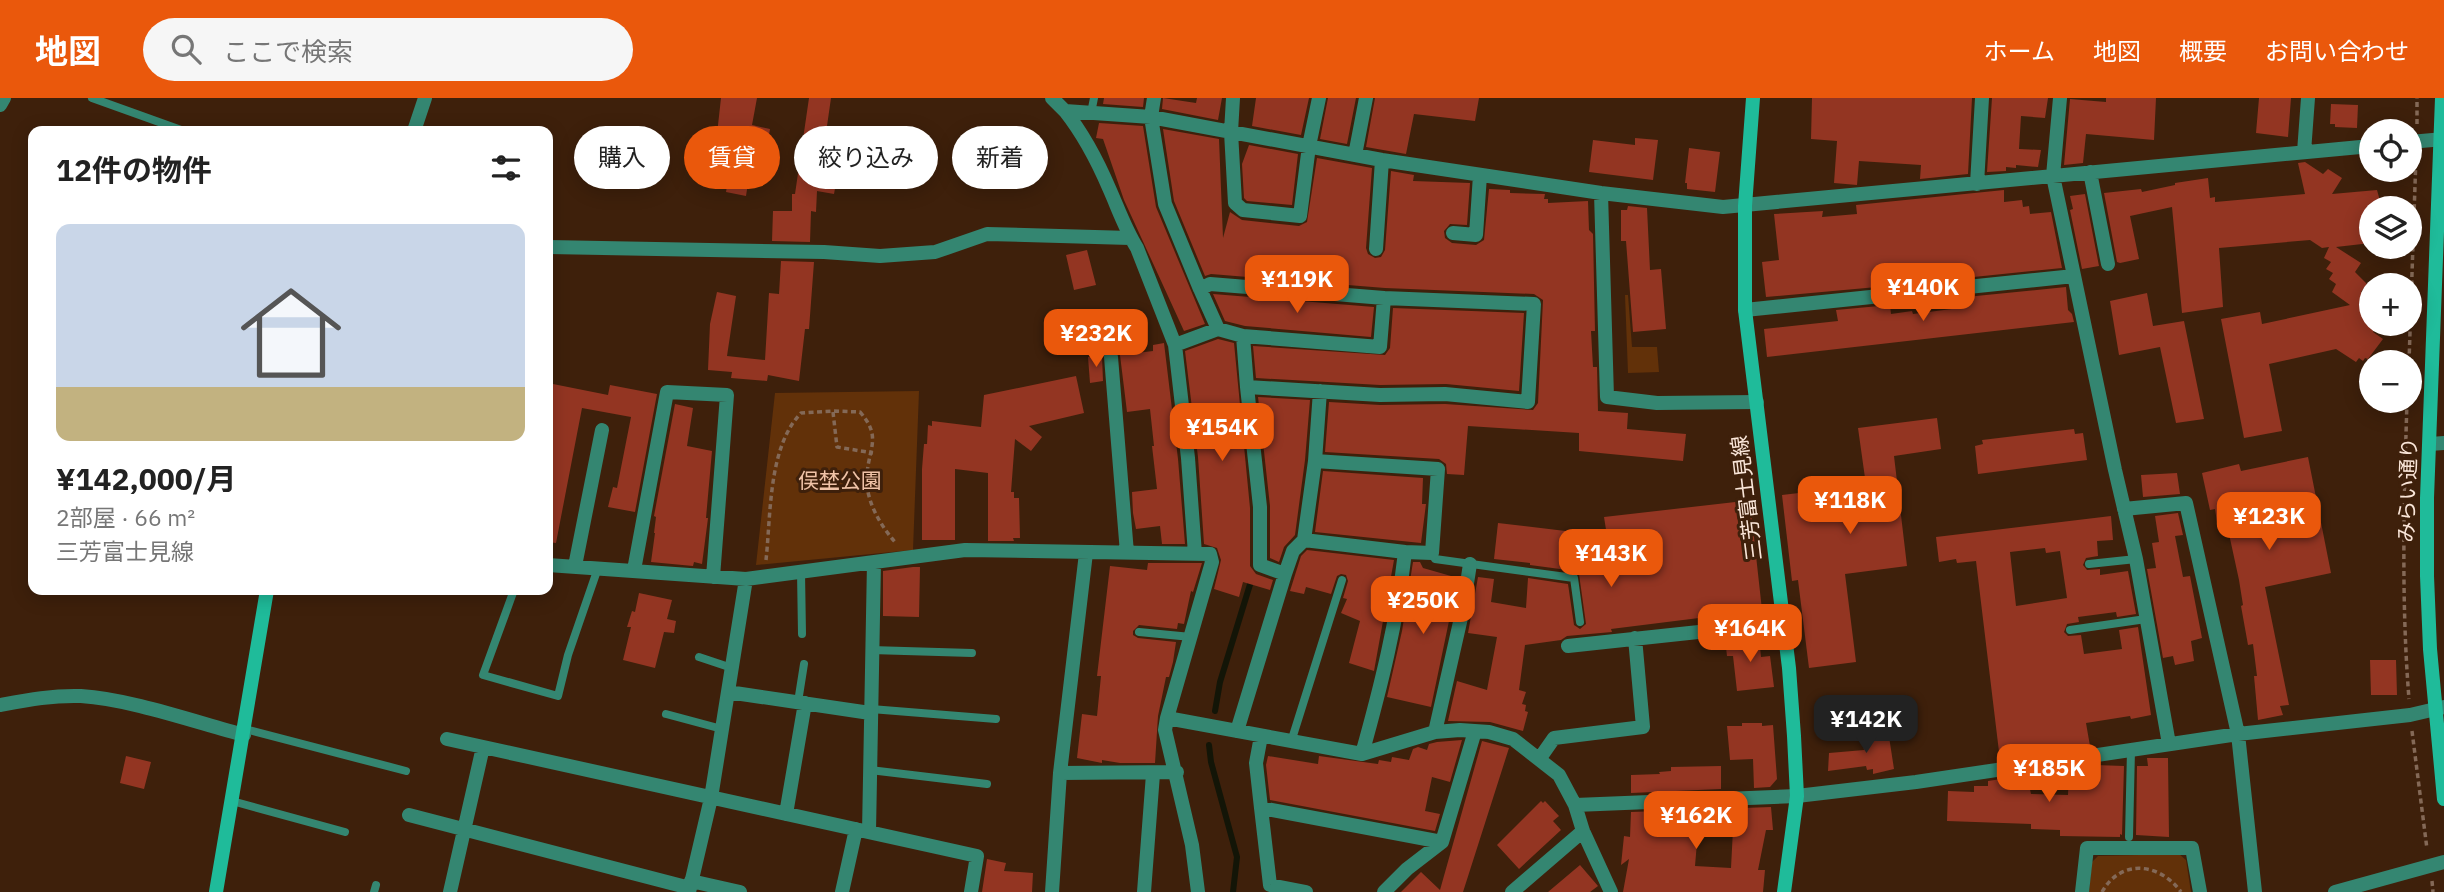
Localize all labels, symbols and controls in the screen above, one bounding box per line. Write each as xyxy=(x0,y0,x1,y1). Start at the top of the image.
search box xyxy=(143,18,633,81)
text: 地図 xyxy=(35,29,101,72)
icon: search xyxy=(167,30,205,68)
text: ここで検索 xyxy=(223,34,353,68)
text: ホーム xyxy=(1984,35,2055,67)
text: 地図 xyxy=(2093,35,2141,67)
text: 概要 xyxy=(2179,35,2227,67)
text: お問い合わせ xyxy=(2265,35,2409,67)
map controls xyxy=(2359,119,2422,413)
button: locate xyxy=(2359,119,2422,182)
chip: 購入 xyxy=(574,126,670,189)
chip: 賃貸 xyxy=(684,126,780,189)
chip: 絞り込み xyxy=(794,126,938,189)
chip: 新着 xyxy=(952,126,1048,189)
icon: filters xyxy=(487,149,525,187)
text: 12件の物件 xyxy=(56,150,212,189)
button: layers xyxy=(2359,196,2422,259)
pin: ¥119K xyxy=(1248,256,1346,315)
text: ¥119K xyxy=(1261,263,1333,293)
pin: ¥140K xyxy=(1874,264,1972,323)
icon: home xyxy=(228,270,354,396)
text: ¥140K xyxy=(1887,271,1959,301)
button: + xyxy=(2359,273,2422,336)
pin: ¥232K xyxy=(1047,310,1145,369)
text: ¥232K xyxy=(1060,317,1132,347)
button: − xyxy=(2359,350,2422,413)
pin: ¥154K xyxy=(1173,404,1271,463)
text: ¥154K xyxy=(1186,411,1258,441)
street label: 三芳富士見線 xyxy=(1724,434,1768,562)
street label: みらい通り xyxy=(2391,437,2423,543)
text: ¥142,000/月 xyxy=(56,459,237,498)
park label: 俣埜公園 xyxy=(798,466,882,494)
pin: ¥118K xyxy=(1801,476,1899,536)
text: ¥118K xyxy=(1814,484,1886,514)
pin: ¥123K xyxy=(2220,492,2318,552)
text: ¥123K xyxy=(2233,500,2305,530)
text: 2部屋 · 66 m² xyxy=(56,502,195,532)
pin: ¥143K xyxy=(1562,530,1660,589)
text: 三芳富士見線 xyxy=(56,536,194,566)
text: ¥143K xyxy=(1575,537,1647,567)
pin: ¥250K xyxy=(1374,576,1472,636)
text: ¥250K xyxy=(1387,584,1459,614)
pin: ¥164K xyxy=(1701,604,1799,664)
text: ¥164K xyxy=(1714,612,1786,642)
pin: ¥142K xyxy=(1817,696,1915,755)
text: ¥142K xyxy=(1830,703,1902,733)
pin: ¥185K xyxy=(2000,744,2098,804)
text: ¥185K xyxy=(2013,752,2085,782)
pin: ¥162K xyxy=(1647,792,1745,851)
text: ¥162K xyxy=(1660,799,1732,829)

